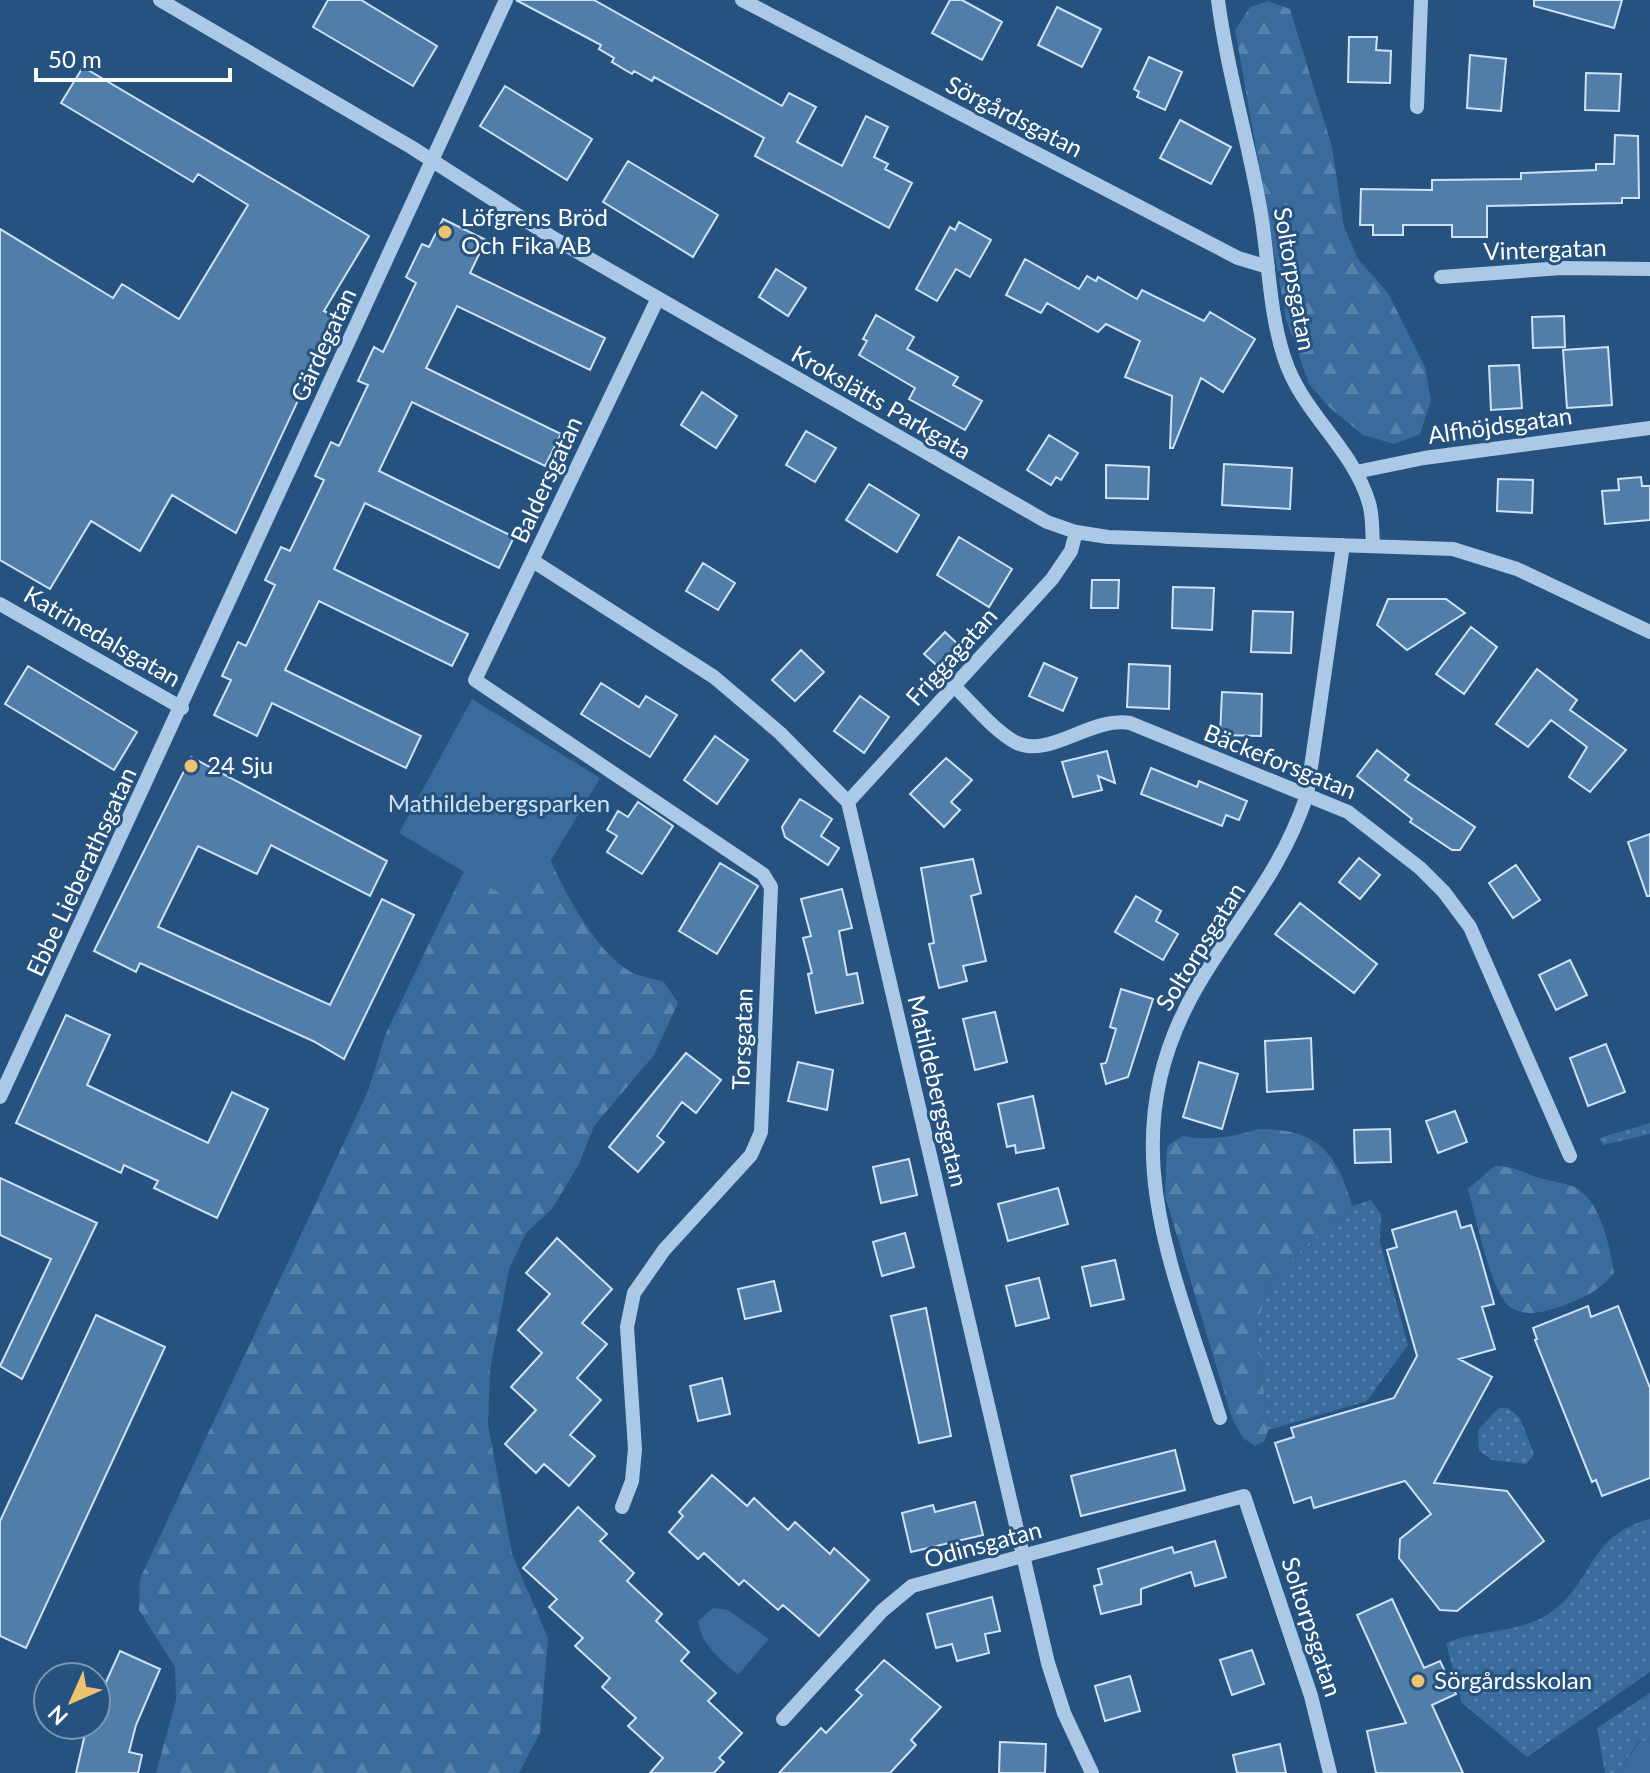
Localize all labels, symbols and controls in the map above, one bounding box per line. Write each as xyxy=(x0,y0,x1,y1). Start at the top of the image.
scale bar xyxy=(36,32,230,82)
text: 50 m xyxy=(48,44,102,73)
street label: Sörgårdsgatan xyxy=(941,69,1088,163)
place label: Löfgrens Bröd Och Fika AB xyxy=(461,202,608,259)
street label: Soltorpsgatan xyxy=(1269,205,1322,353)
marker: Löfgrens Bröd Och Fika AB xyxy=(436,223,454,241)
street label: Vintergatan xyxy=(1483,232,1607,265)
street label: Gärdegatan xyxy=(284,283,362,406)
street label: Krokslätts Parkgata xyxy=(787,339,977,465)
street label: Alfhöjdsgatan xyxy=(1426,400,1574,449)
street label: Baldersgatan xyxy=(504,412,588,547)
street label: Katrinedalsgatan xyxy=(19,579,186,692)
street label: Friggagatan xyxy=(899,601,1002,711)
street label: Bäckeforsgatan xyxy=(1200,717,1361,804)
place label: 24 Sju xyxy=(207,750,273,779)
marker: 24 Sju xyxy=(182,757,200,775)
street label: Ebbe Lieberathsgatan xyxy=(20,762,142,980)
park label: Mathildebergsparken xyxy=(388,788,610,817)
street label: Soltorpsgatan xyxy=(1149,877,1250,1015)
street label: Torsgatan xyxy=(725,987,758,1090)
street label: Matildebergsgatan xyxy=(902,992,975,1189)
street label: Odinsgatan xyxy=(921,1514,1044,1573)
street label: Soltorpsgatan xyxy=(1276,1553,1349,1700)
north arrow xyxy=(32,1661,112,1741)
place label: Sörgårdsskolan xyxy=(1434,1665,1592,1694)
marker: Sörgårdsskolan xyxy=(1409,1672,1427,1690)
text: N xyxy=(42,1700,73,1731)

